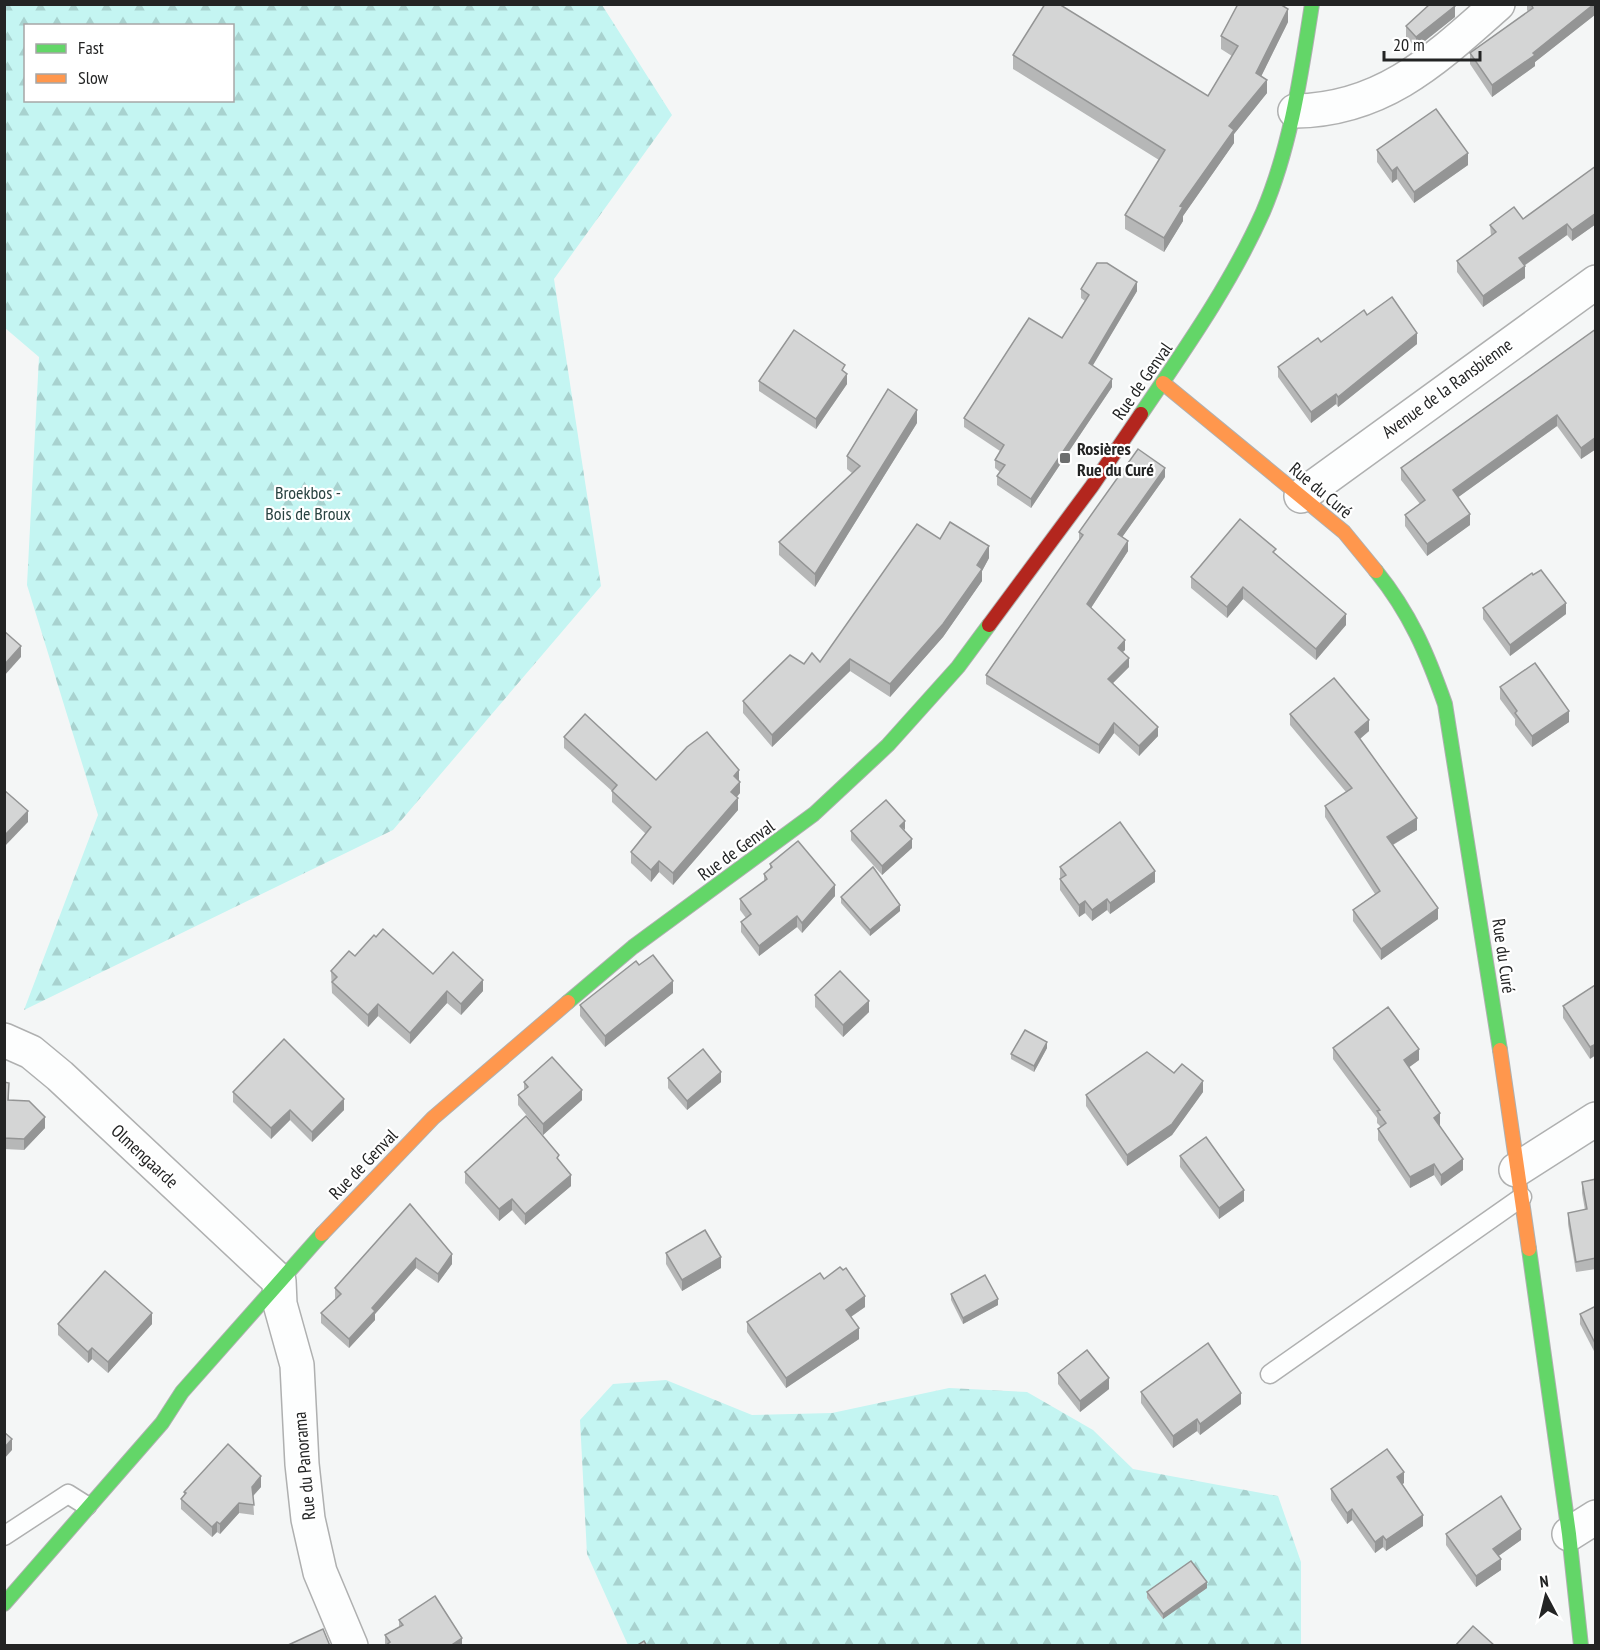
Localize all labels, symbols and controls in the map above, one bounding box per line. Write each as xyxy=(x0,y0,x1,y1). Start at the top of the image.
legend xyxy=(24,24,234,102)
scale bar xyxy=(1384,24,1480,62)
text: 20 m xyxy=(1393,33,1425,56)
text: Fast xyxy=(78,36,104,59)
text: Slow xyxy=(78,66,109,89)
street label: Avenue de la Ransbienne xyxy=(1377,333,1517,443)
street label: Rue de Genval xyxy=(1107,337,1177,424)
place label: Rosières Rue du Curé xyxy=(1077,437,1154,481)
marker: Rosières Rue du Curé xyxy=(1058,451,1072,465)
street label: Rue du Curé xyxy=(1285,457,1357,523)
park label: Broekbos - Bois de Broux xyxy=(265,481,351,525)
street label: Rue de Genval xyxy=(693,814,780,886)
street label: Rue du Curé xyxy=(1487,917,1521,995)
street label: Olmengaarde xyxy=(107,1119,183,1193)
street label: Rue de Genval xyxy=(324,1123,403,1204)
street label: Rue du Panorama xyxy=(288,1411,320,1521)
north arrow xyxy=(1516,1566,1576,1626)
text: N xyxy=(1539,1571,1550,1592)

